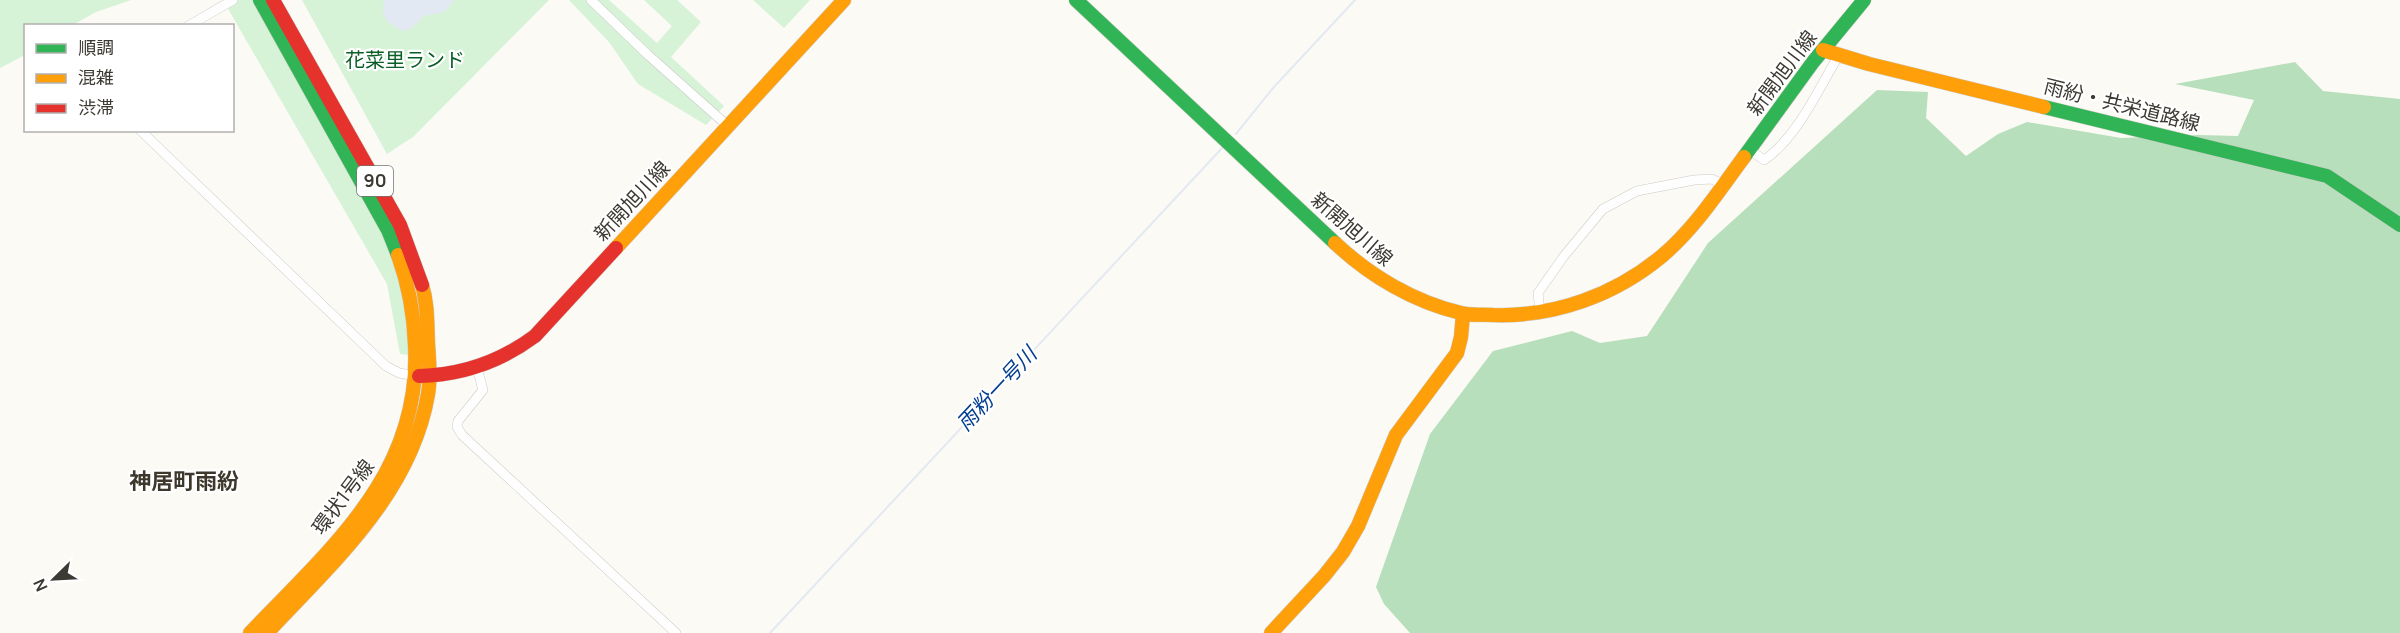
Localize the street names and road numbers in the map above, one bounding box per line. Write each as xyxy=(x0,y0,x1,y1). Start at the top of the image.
street label: 新開旭川線 xyxy=(1741,25,1822,121)
street label: 雨紛・共栄道路線 xyxy=(2041,72,2203,137)
street label: 新開旭川線 xyxy=(588,155,676,246)
road number: 90 xyxy=(357,166,393,196)
street label: 新開旭川線 xyxy=(1306,186,1399,272)
street label: 環状1号線 xyxy=(305,454,380,540)

